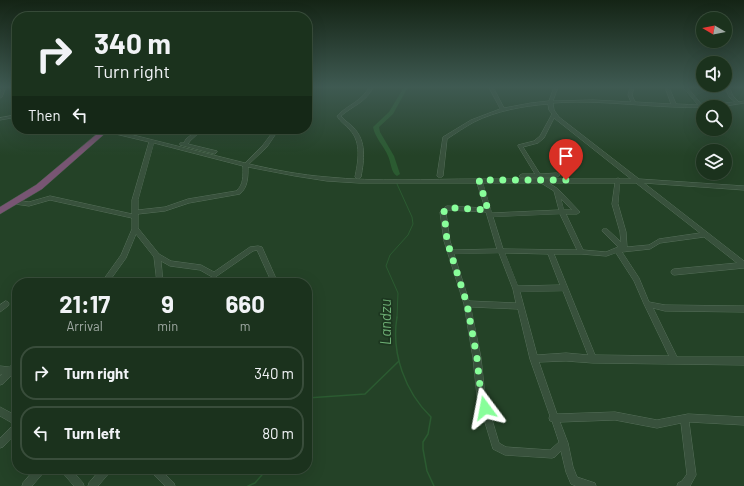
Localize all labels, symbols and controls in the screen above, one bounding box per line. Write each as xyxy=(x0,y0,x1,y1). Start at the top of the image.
north arrow xyxy=(696,12,732,48)
map controls xyxy=(696,12,732,180)
text: 340 m xyxy=(94,26,171,60)
icon: right xyxy=(28,28,80,80)
button: sound xyxy=(696,56,732,92)
text: Turn right xyxy=(94,60,170,82)
button: search xyxy=(696,100,732,136)
icon: left xyxy=(69,104,91,126)
text: Then xyxy=(28,106,61,124)
pin xyxy=(549,139,583,180)
button: layers xyxy=(696,144,732,180)
icon: arrive xyxy=(555,145,577,167)
text: 21:17 xyxy=(59,289,110,318)
text: 9 xyxy=(161,289,174,318)
text: 660 xyxy=(225,289,265,318)
water label: Landzu xyxy=(376,299,394,345)
text: Arrival xyxy=(66,318,103,334)
text: min xyxy=(157,318,178,334)
text: m xyxy=(240,318,251,334)
icon: right xyxy=(30,362,52,384)
text: Turn right xyxy=(64,364,129,382)
text: 340 m xyxy=(254,364,294,382)
position arrow xyxy=(464,387,506,429)
icon: left xyxy=(30,422,52,444)
text: Turn left xyxy=(64,424,120,442)
text: 80 m xyxy=(262,424,294,442)

